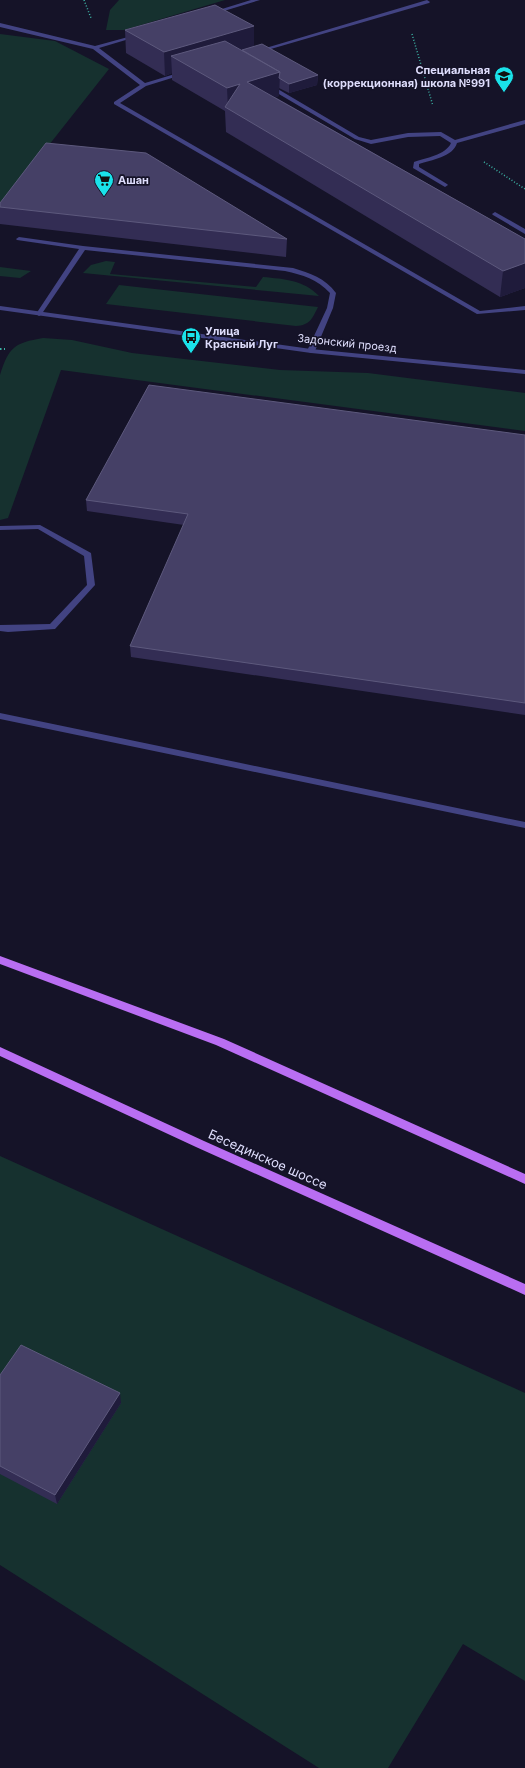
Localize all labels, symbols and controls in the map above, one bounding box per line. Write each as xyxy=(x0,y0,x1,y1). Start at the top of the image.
place label: Специальная (коррекционная) школа №991 xyxy=(323,63,490,90)
school or university icon: Специальная (коррекционная) школа №991 xyxy=(493,65,515,93)
supermarket icon: Ашан xyxy=(93,169,115,197)
place label: Ашан xyxy=(118,173,149,187)
place label: Улица Красный Луг xyxy=(205,324,278,351)
bus stop icon: Улица Красный Луг xyxy=(180,326,202,354)
street label: Задонский проезд xyxy=(297,331,397,355)
street label: Бесединское шоссе xyxy=(206,1126,330,1192)

